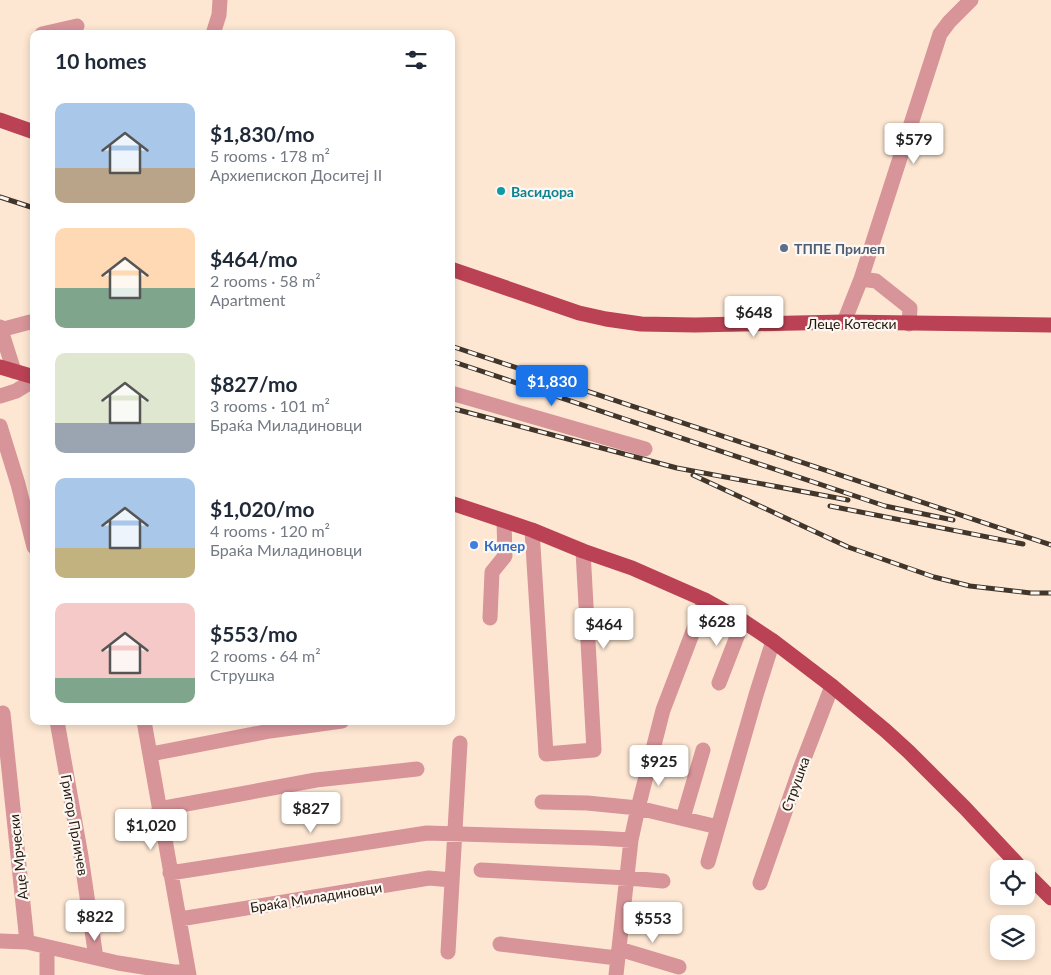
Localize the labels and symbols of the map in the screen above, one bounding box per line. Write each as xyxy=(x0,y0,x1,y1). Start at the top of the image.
pin: $579 xyxy=(884,122,944,165)
place label: Васидора xyxy=(511,183,574,200)
marker: Васидора xyxy=(495,185,507,197)
place label: ТППЕ Прилеп xyxy=(794,240,885,257)
marker: ТППЕ Прилеп xyxy=(778,242,790,254)
pin: $648 xyxy=(724,296,784,338)
street label: Леце Котески xyxy=(806,315,897,332)
pin: $1,830 xyxy=(511,364,593,407)
place label: Кипер xyxy=(484,537,525,554)
marker: Кипер xyxy=(468,539,480,551)
pin: $628 xyxy=(687,604,747,647)
pin: $464 xyxy=(574,608,634,650)
pin: $925 xyxy=(629,744,689,787)
street label: Струшка xyxy=(777,754,813,814)
street label: Григор Прличев xyxy=(58,773,92,877)
pin: $827 xyxy=(281,792,341,834)
pin: $1,020 xyxy=(110,808,192,851)
street label: Аце Мрчески xyxy=(5,813,31,901)
street label: Браќа Миладиновци xyxy=(249,878,383,916)
pin: $822 xyxy=(65,900,125,942)
pin: $553 xyxy=(623,902,683,944)

